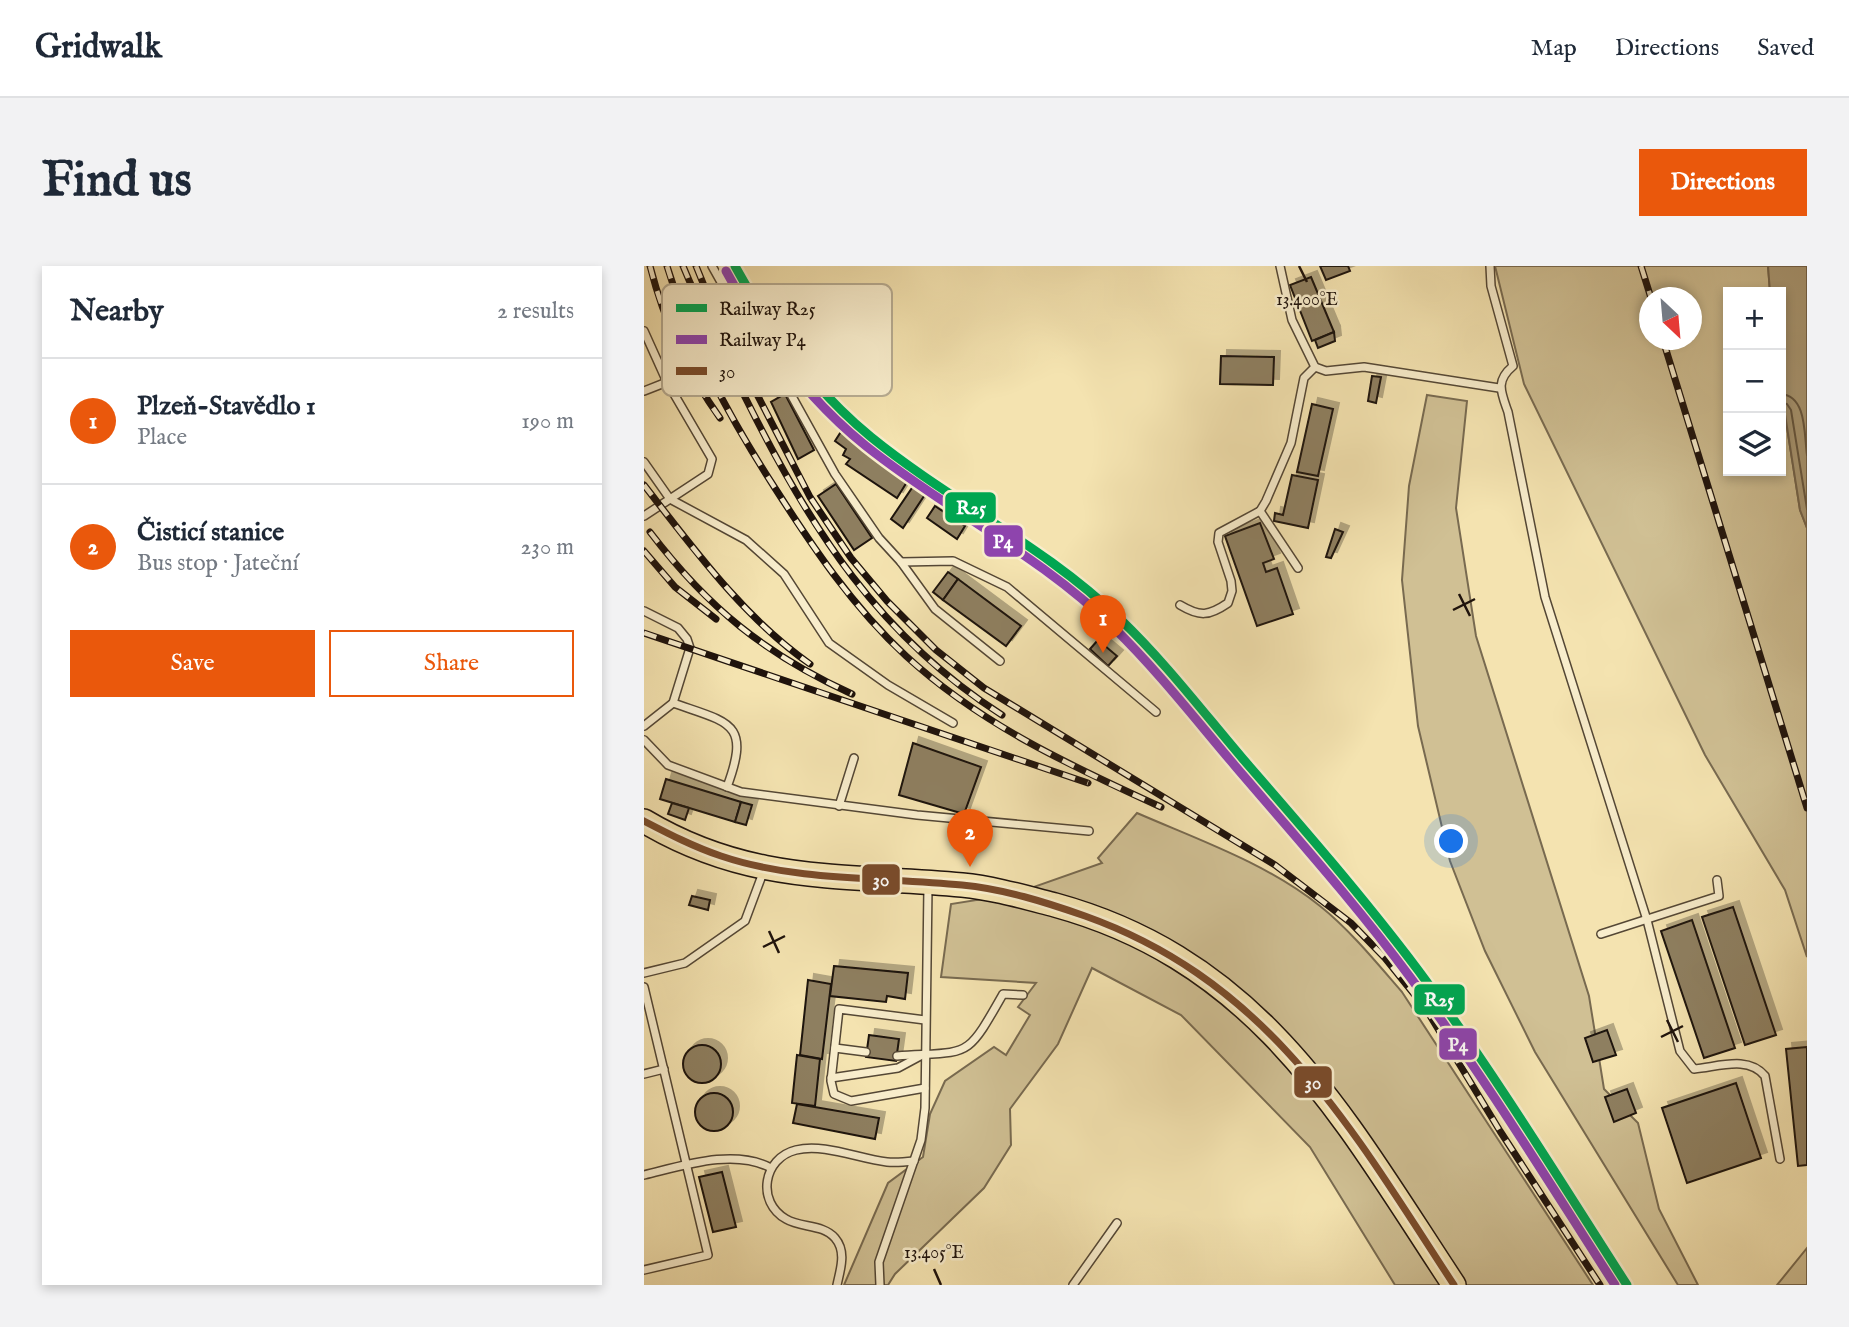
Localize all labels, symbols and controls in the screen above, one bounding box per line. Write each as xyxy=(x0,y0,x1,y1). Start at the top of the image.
text: Gridwalk xyxy=(35,27,162,69)
text: Map xyxy=(1531,33,1577,64)
text: Directions xyxy=(1615,33,1719,64)
text: Saved xyxy=(1757,33,1814,64)
button: Directions xyxy=(1639,149,1807,216)
text: Find us xyxy=(42,151,192,213)
legend xyxy=(662,284,892,396)
north arrow xyxy=(1639,287,1702,350)
map controls xyxy=(1723,287,1786,476)
button: + xyxy=(1723,287,1786,350)
text: 13.400°E xyxy=(1276,289,1338,312)
text: Nearby xyxy=(70,293,163,331)
text: 2 results xyxy=(497,297,574,326)
text: Railway R25 xyxy=(719,298,816,322)
text: Railway P4 xyxy=(719,329,806,353)
button: − xyxy=(1723,350,1786,413)
text: 30 xyxy=(719,361,735,385)
text: Plzeň-Stavědlo 1 xyxy=(137,390,316,423)
text: 1 xyxy=(89,407,97,436)
text: 190 m xyxy=(521,407,574,436)
button: layers xyxy=(1723,413,1786,476)
text: Place xyxy=(137,423,187,452)
line badge: R25 xyxy=(944,491,997,524)
text: R25 xyxy=(956,497,986,521)
text: Čisticí stanice xyxy=(137,516,284,549)
line badge: P4 xyxy=(983,524,1024,558)
text: P4 xyxy=(993,531,1014,555)
text: 2 xyxy=(88,533,98,562)
text: 230 m xyxy=(521,533,574,562)
text: Bus stop · Jateční xyxy=(137,549,299,578)
pin: 1 xyxy=(1080,595,1126,653)
button: Save xyxy=(70,630,315,697)
button: Share xyxy=(329,630,574,697)
pin: 2 xyxy=(947,809,993,867)
your location xyxy=(1434,824,1468,858)
line badge: 30 xyxy=(861,863,901,896)
text: 30 xyxy=(873,869,889,893)
line badge: R25 xyxy=(1413,983,1466,1016)
text: R25 xyxy=(1424,989,1454,1013)
line badge: P4 xyxy=(1438,1027,1478,1061)
text: P4 xyxy=(1448,1034,1469,1058)
line badge: 30 xyxy=(1293,1065,1333,1099)
text: 30 xyxy=(1305,1072,1321,1096)
text: 13.405°E xyxy=(904,1242,964,1265)

